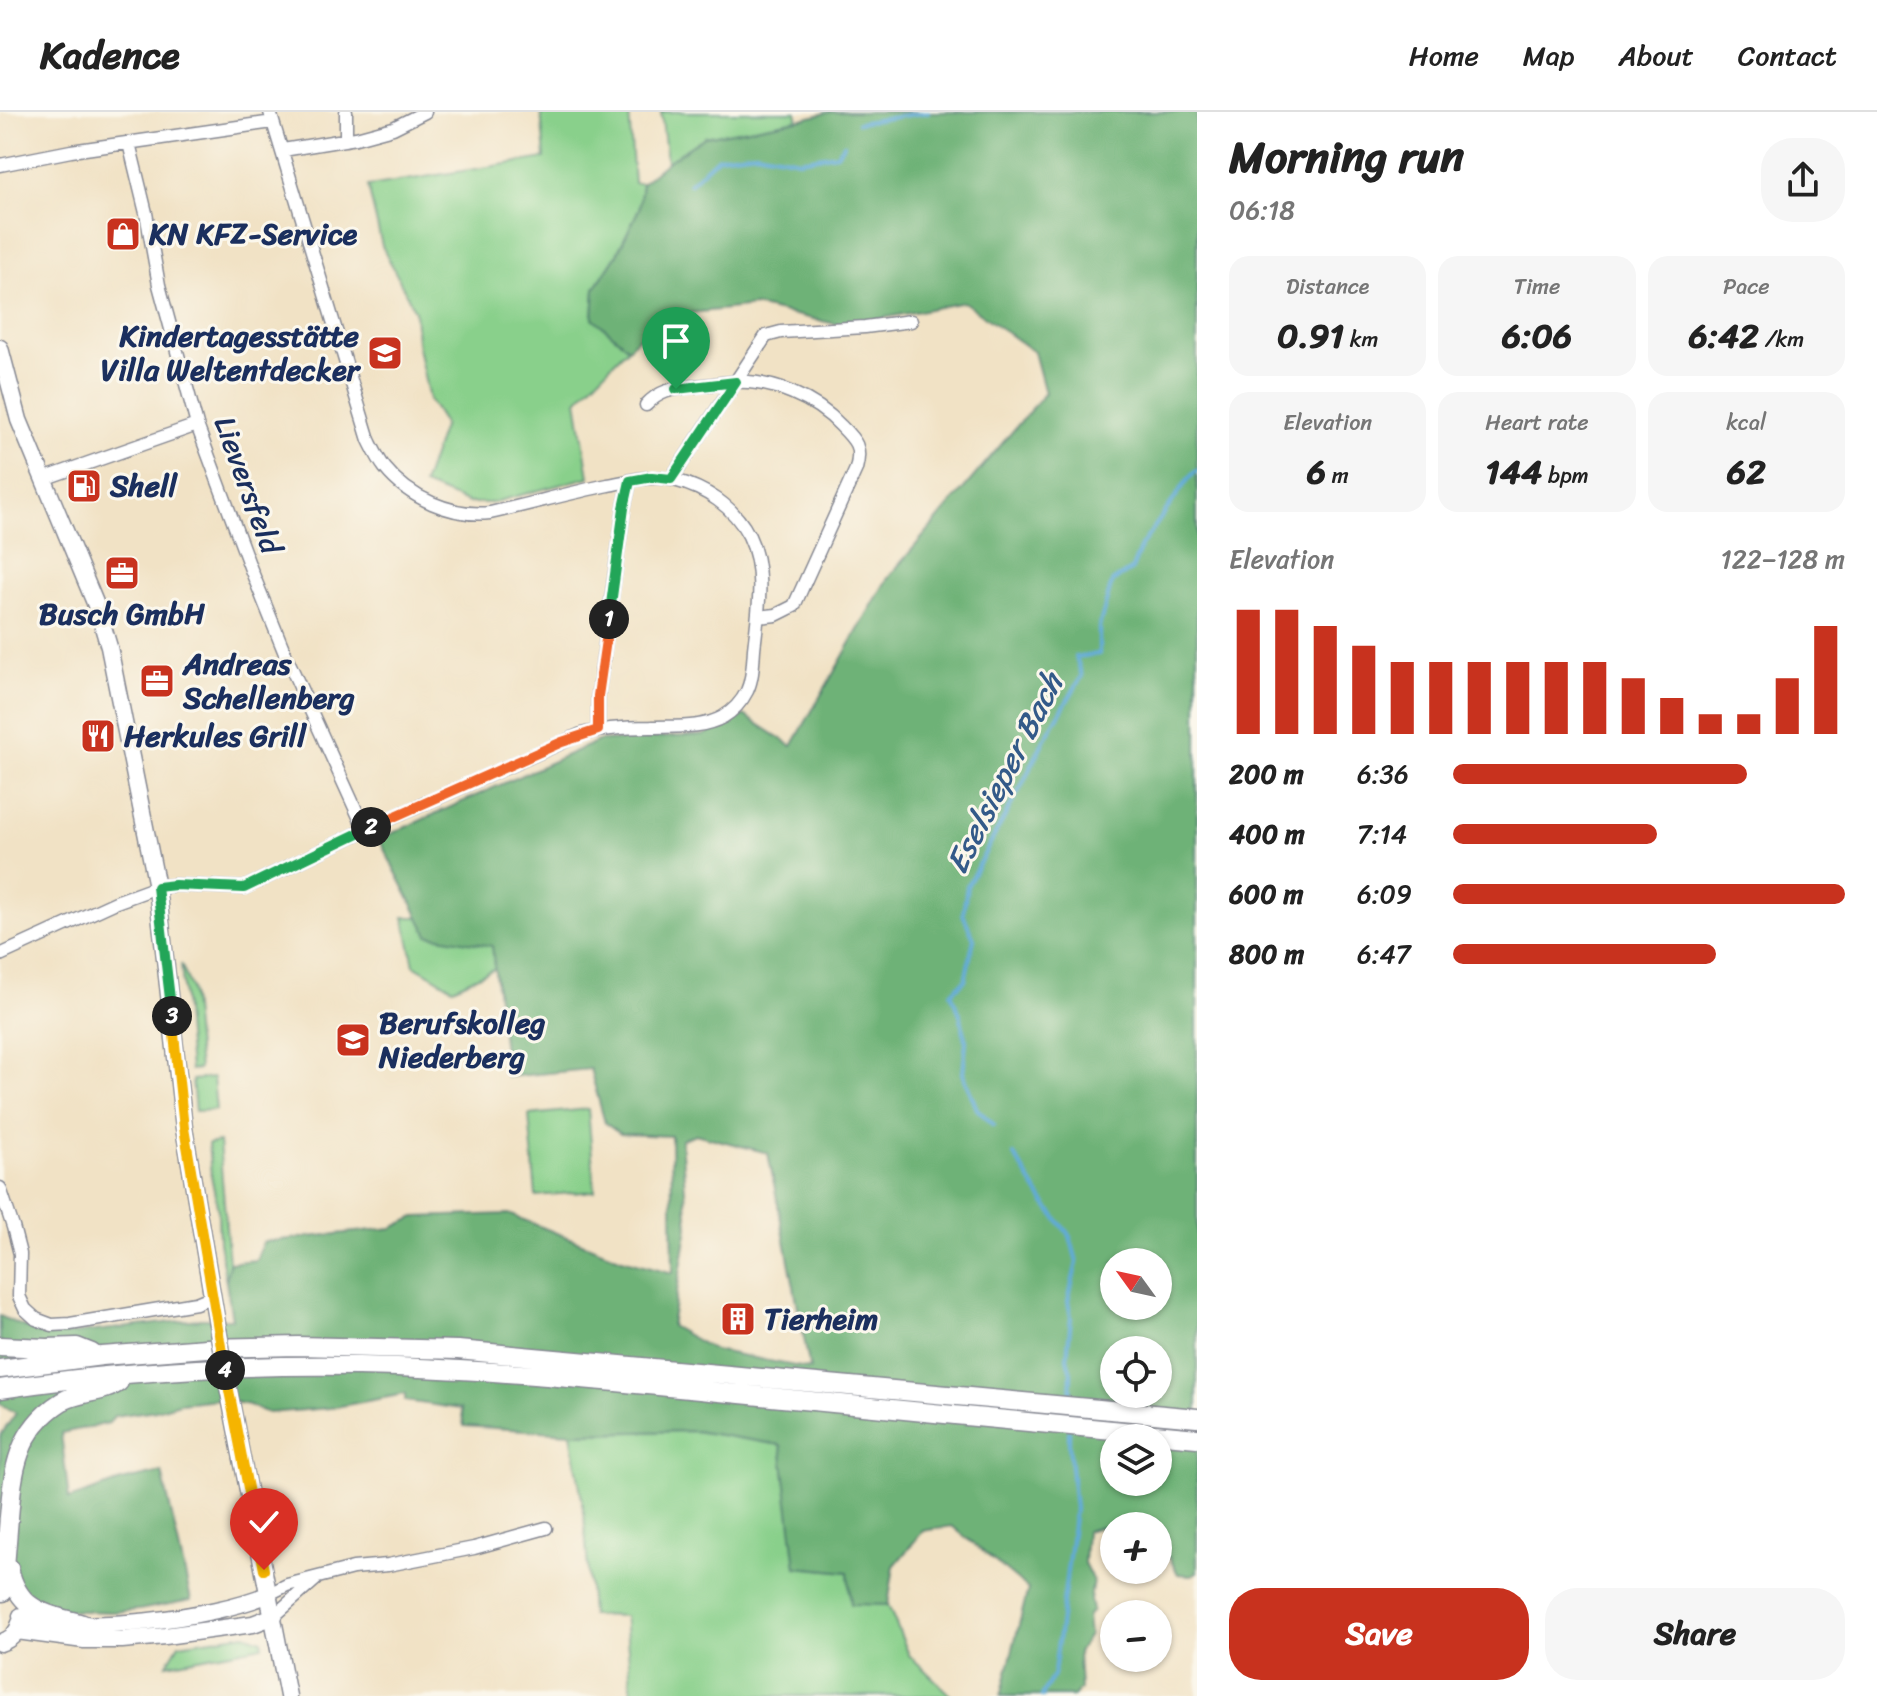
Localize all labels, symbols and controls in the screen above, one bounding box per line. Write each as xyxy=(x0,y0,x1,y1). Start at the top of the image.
text: Kadence xyxy=(40,22,180,89)
text: Home xyxy=(1409,31,1479,80)
text: Map xyxy=(1523,31,1574,80)
text: About xyxy=(1618,31,1694,80)
text: Contact xyxy=(1738,31,1837,80)
text: Morning run xyxy=(1229,118,1464,196)
button: share xyxy=(1761,138,1845,222)
text: 06:18 xyxy=(1229,187,1295,233)
place label: KN KFZ-Service xyxy=(148,207,358,261)
shop icon: KN KFZ-Service xyxy=(104,215,142,253)
text: Distance xyxy=(1286,267,1369,306)
text: Time xyxy=(1514,267,1560,306)
text: Pace xyxy=(1723,267,1770,306)
text: 0.91 xyxy=(1277,306,1344,366)
text: 6:06 xyxy=(1502,306,1572,366)
text: 6:42 xyxy=(1688,306,1759,366)
pin xyxy=(642,307,710,389)
place label: Kindertagesstätte Villa Weltentdecker xyxy=(101,309,362,397)
icon: arrive xyxy=(654,319,698,363)
text: km xyxy=(1344,320,1378,359)
text: /km xyxy=(1759,320,1804,359)
school or university icon: Kindertagesstätte Villa Weltentdecker xyxy=(366,334,404,372)
text: Elevation xyxy=(1283,403,1372,442)
text: Heart rate xyxy=(1485,403,1589,442)
text: kcal xyxy=(1726,403,1766,442)
street label: Lieversfeld xyxy=(198,408,299,564)
text: 6 xyxy=(1307,442,1326,502)
text: 144 xyxy=(1485,442,1542,502)
text: 62 xyxy=(1727,442,1766,502)
text: m xyxy=(1326,456,1349,495)
text: bpm xyxy=(1542,456,1589,495)
place label: Shell xyxy=(109,459,179,513)
fuel station icon: Shell xyxy=(65,467,103,505)
text: Elevation xyxy=(1229,536,1334,582)
text: 122–128 m xyxy=(1721,536,1845,582)
office icon: Busch GmbH xyxy=(103,554,141,592)
place label: Busch GmbH xyxy=(39,587,206,641)
pin: 1 xyxy=(589,599,629,639)
text: 1 xyxy=(604,599,614,638)
place label: Andreas Schellenberg xyxy=(181,637,355,725)
water label: Eselsieper Bach xyxy=(929,660,1081,884)
office icon: Andreas Schellenberg xyxy=(138,662,176,700)
place label: Herkules Grill xyxy=(124,709,307,763)
restaurant icon: Herkules Grill xyxy=(79,717,117,755)
text: 200 m xyxy=(1229,751,1304,797)
text: 6:36 xyxy=(1357,751,1409,797)
pin: 2 xyxy=(351,807,391,847)
text: 2 xyxy=(365,807,377,846)
text: 400 m xyxy=(1229,811,1305,857)
text: 7:14 xyxy=(1357,811,1407,857)
text: 600 m xyxy=(1229,871,1303,917)
text: 6:09 xyxy=(1357,871,1412,917)
text: 800 m xyxy=(1229,931,1304,977)
text: 6:47 xyxy=(1357,931,1411,977)
pin: 3 xyxy=(152,996,192,1036)
text: 3 xyxy=(166,996,178,1035)
place label: Berufskolleg Niederberg xyxy=(378,996,546,1084)
school or university icon: Berufskolleg Niederberg xyxy=(334,1021,372,1059)
north arrow xyxy=(1100,1248,1172,1320)
map controls xyxy=(1100,1248,1172,1672)
place label: Tierheim xyxy=(764,1292,878,1346)
building icon: Tierheim xyxy=(719,1300,757,1338)
button: locate xyxy=(1100,1336,1172,1408)
pin: 4 xyxy=(205,1350,245,1390)
text: 4 xyxy=(218,1350,232,1389)
button: layers xyxy=(1100,1424,1172,1496)
pin xyxy=(230,1488,298,1570)
icon: check xyxy=(242,1500,286,1544)
button: + xyxy=(1100,1512,1172,1584)
button: Save xyxy=(1229,1588,1529,1680)
button: Share xyxy=(1545,1588,1845,1680)
button: − xyxy=(1100,1600,1172,1672)

